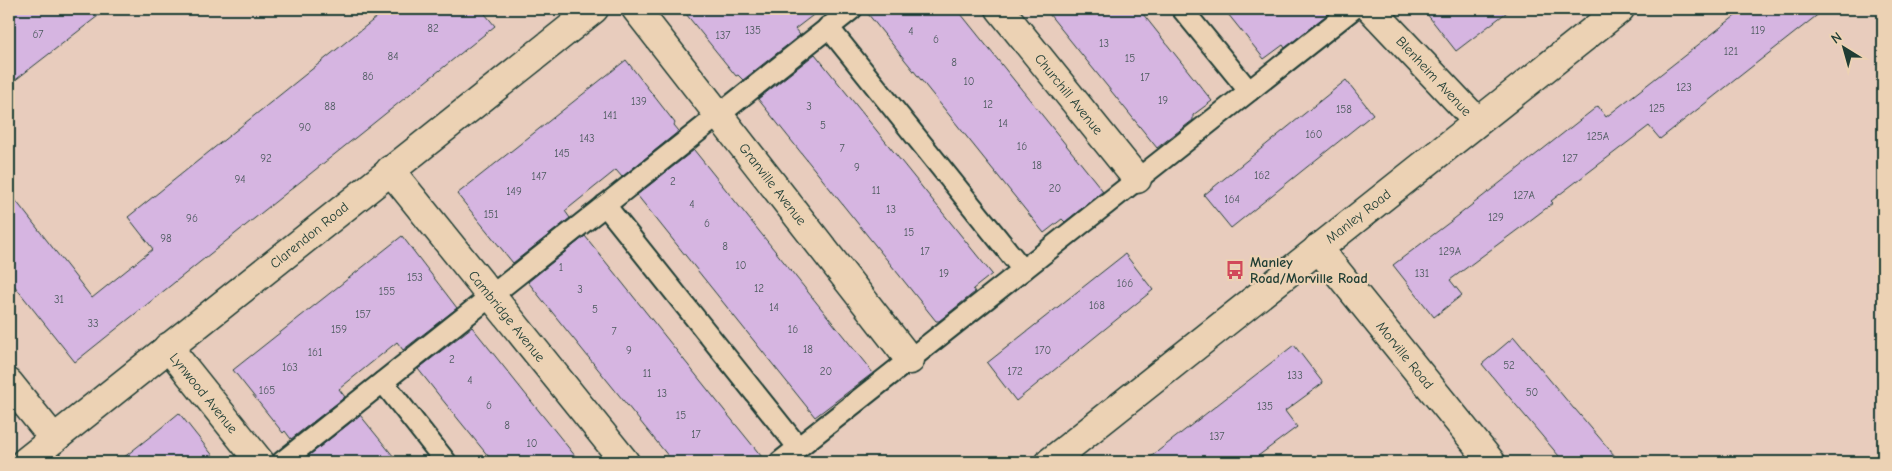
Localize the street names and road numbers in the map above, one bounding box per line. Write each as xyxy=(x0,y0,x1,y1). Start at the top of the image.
street label: Blenheim Avenue xyxy=(1392,33,1475,120)
street label: Churchill Avenue xyxy=(1031,50,1106,138)
street label: Granville Avenue xyxy=(735,140,810,229)
street label: Manley Road xyxy=(1322,186,1394,247)
street label: Clarendon Road xyxy=(267,198,352,272)
street label: Cambridge Avenue xyxy=(465,267,549,365)
street label: Morville Road xyxy=(1372,318,1437,392)
street label: Lynwood Avenue xyxy=(166,350,241,437)

